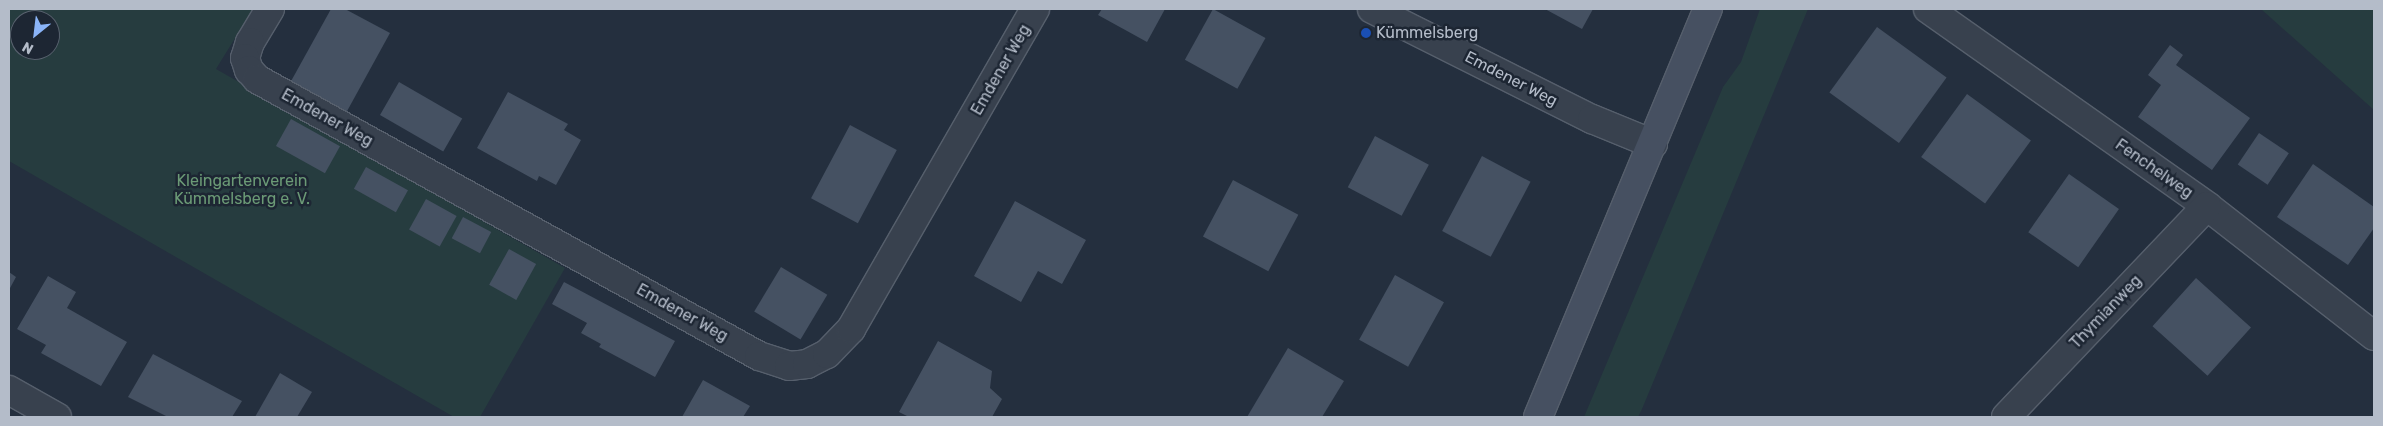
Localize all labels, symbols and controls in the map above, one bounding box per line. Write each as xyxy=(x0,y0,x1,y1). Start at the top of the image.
north arrow xyxy=(10,10,60,60)
street label: Emdener Weg xyxy=(967,21,1035,119)
place label: Kümmelsberg xyxy=(1376,23,1478,43)
marker: Kümmelsberg xyxy=(1360,27,1372,39)
text: N xyxy=(19,38,37,58)
street label: Emdener Weg xyxy=(1461,47,1561,111)
street label: Emdener Weg xyxy=(278,85,376,151)
street label: Fenchelweg xyxy=(2111,135,2197,203)
park label: Kleingartenverein Kümmelsberg e. V. xyxy=(174,171,310,209)
street label: Thymianweg xyxy=(2066,271,2146,353)
street label: Emdener Weg xyxy=(633,280,731,346)

